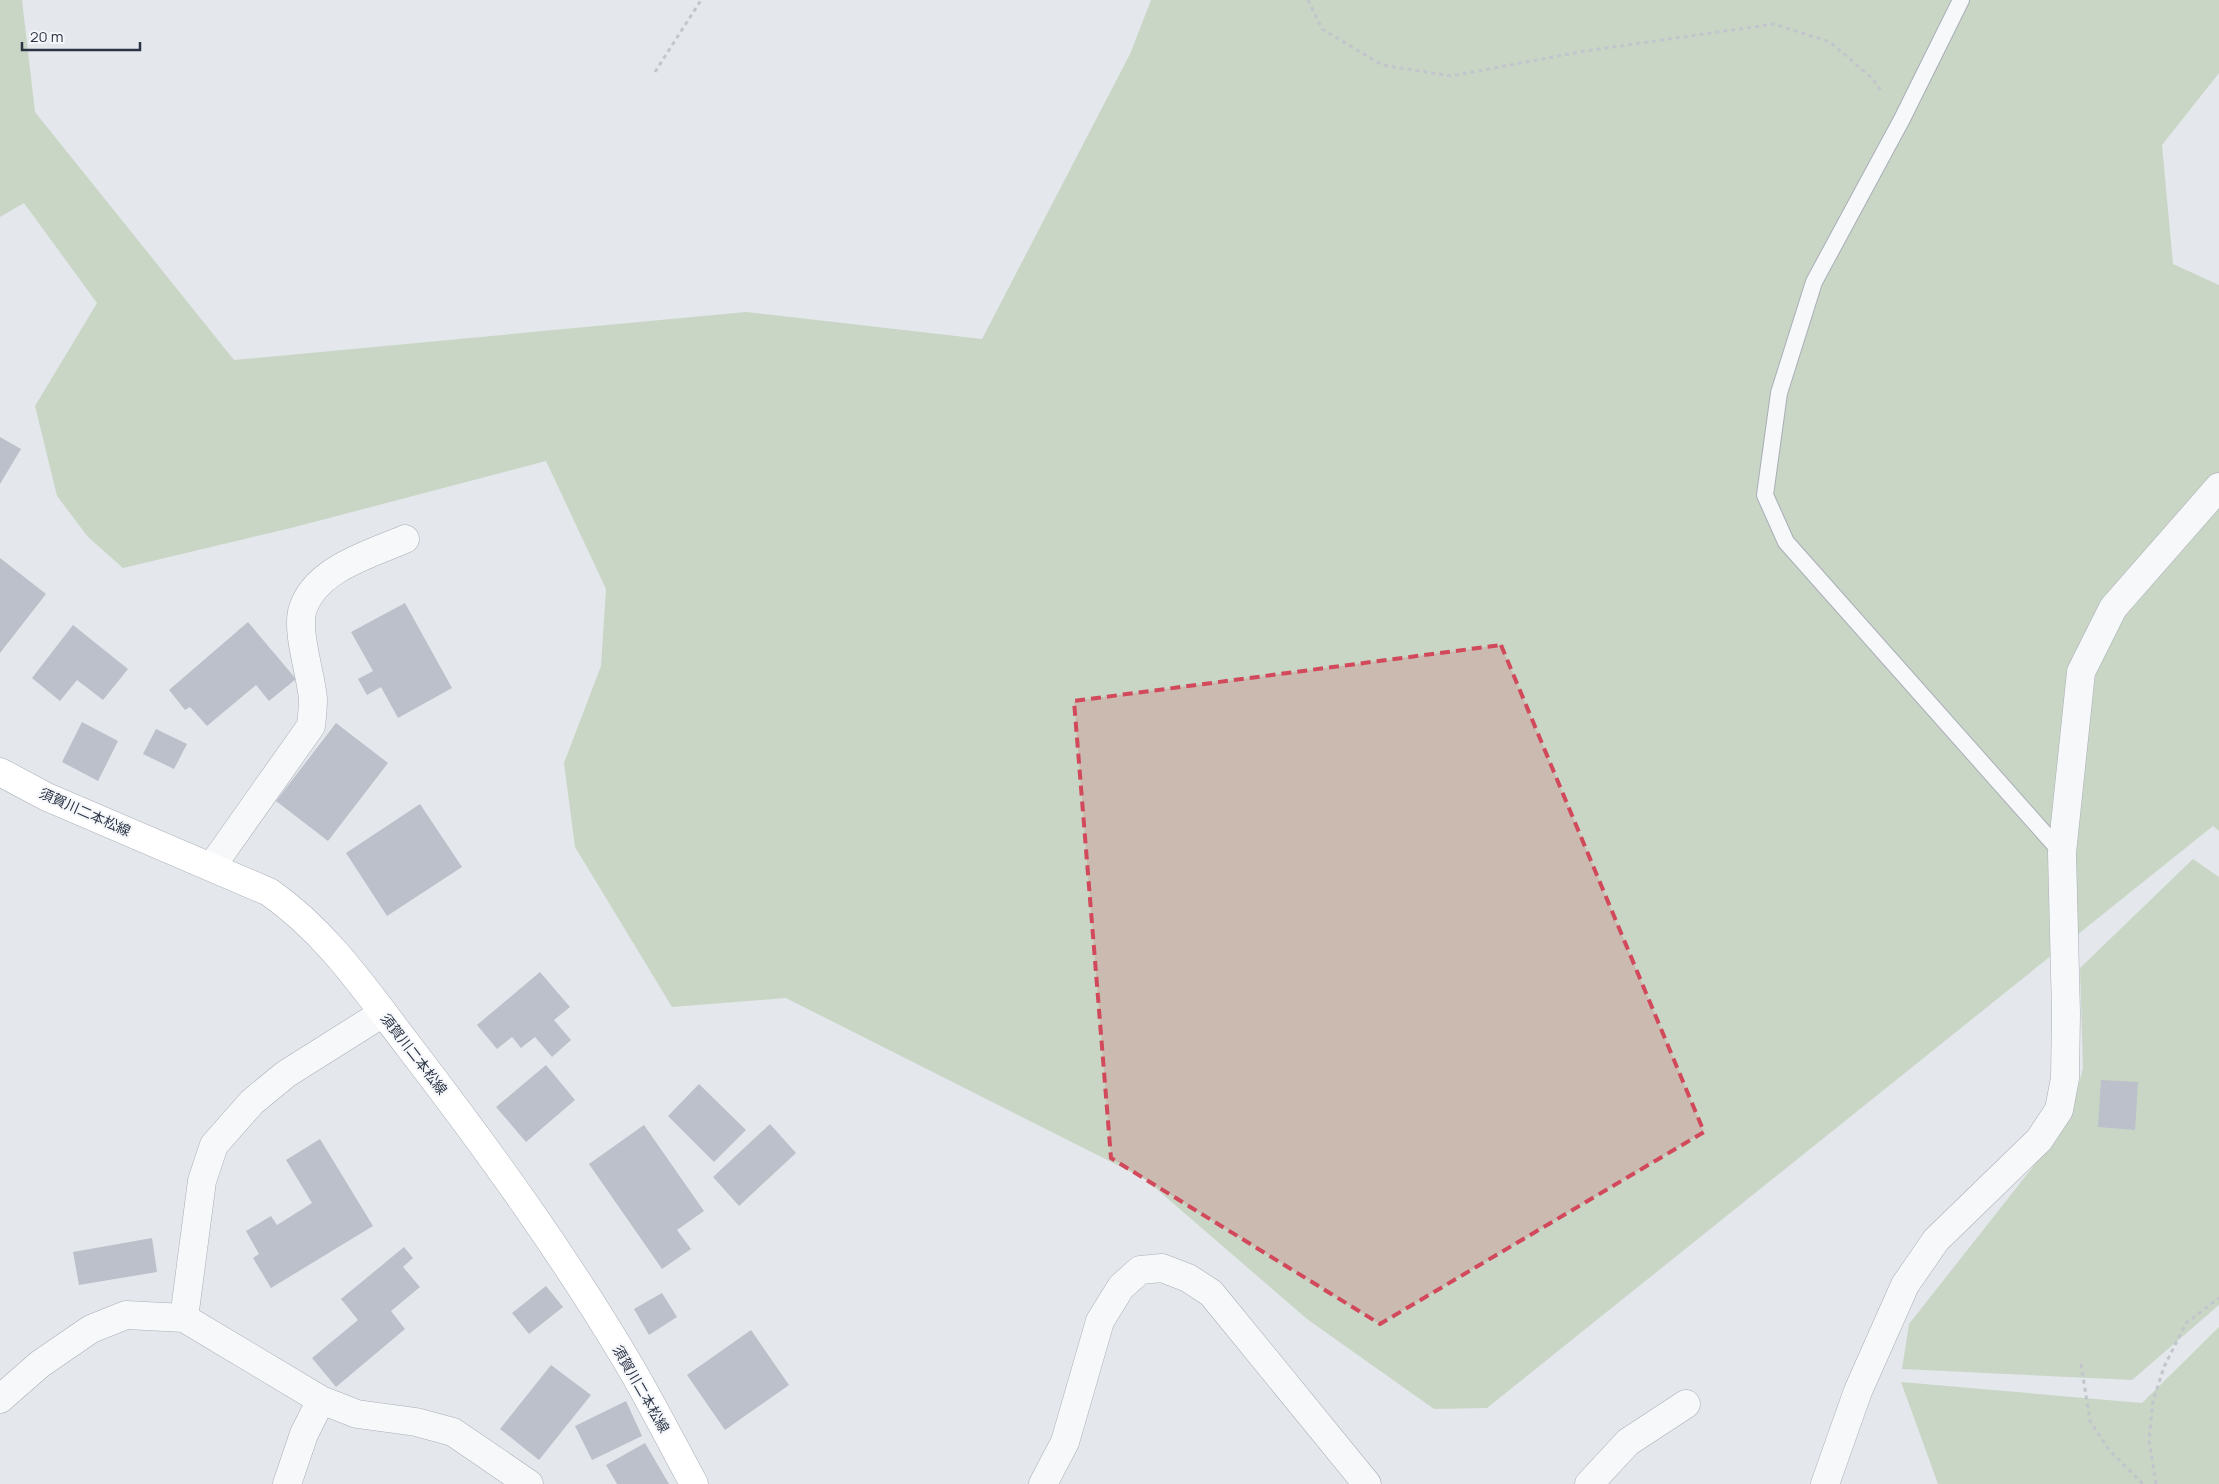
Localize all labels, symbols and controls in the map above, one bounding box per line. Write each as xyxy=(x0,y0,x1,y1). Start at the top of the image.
scale bar xyxy=(22,20,140,52)
text: 20 m xyxy=(30,26,63,47)
street label: 須賀川二本松線 xyxy=(37,783,134,840)
street label: 須賀川二本松線 xyxy=(377,1009,452,1098)
street label: 須賀川二本松線 xyxy=(609,1342,674,1436)

